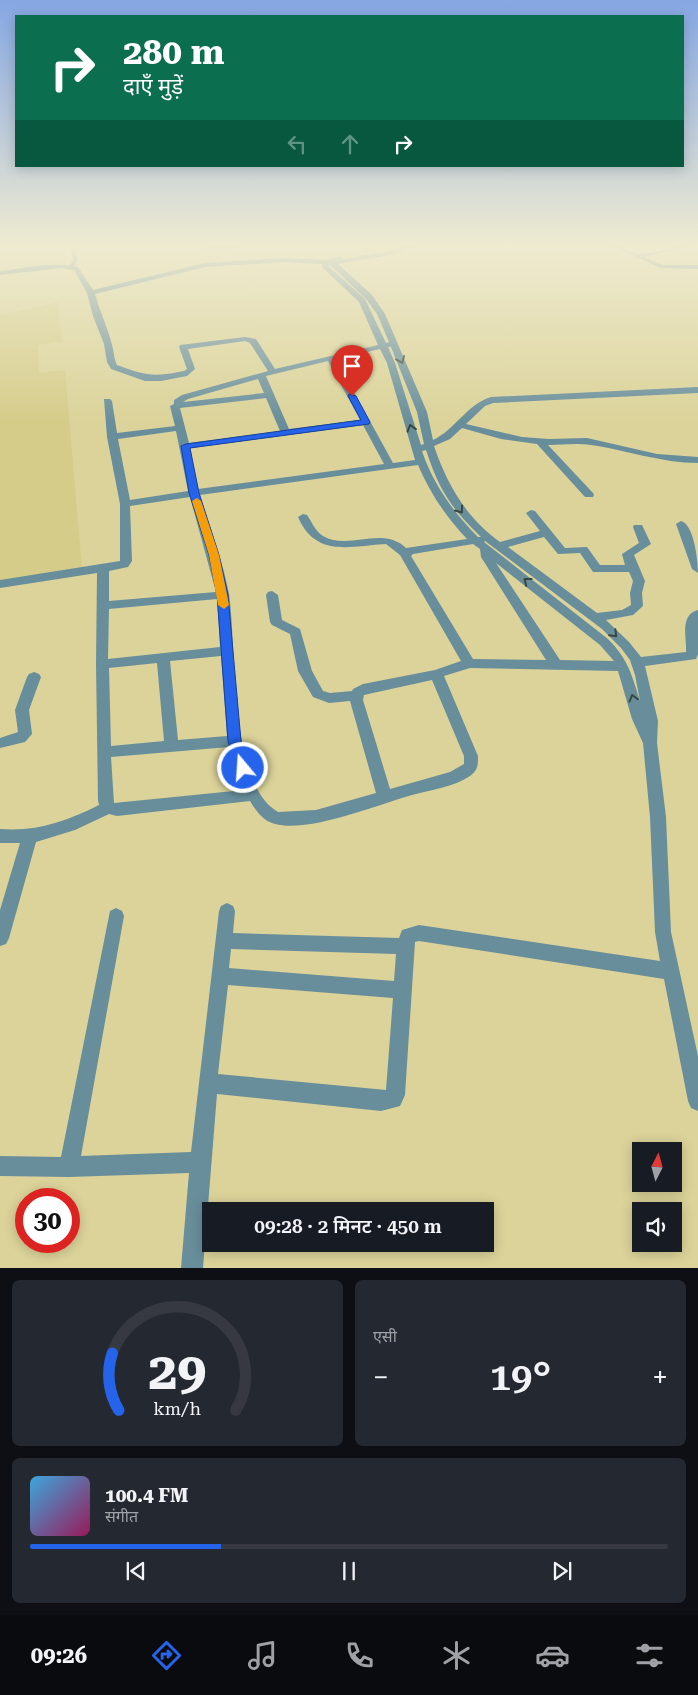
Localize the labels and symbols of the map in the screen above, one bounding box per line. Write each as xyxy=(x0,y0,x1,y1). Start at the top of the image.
pin xyxy=(331,345,373,396)
one-way arrow xyxy=(395,355,405,364)
one-way arrow xyxy=(406,425,416,433)
one-way arrow xyxy=(454,504,463,514)
one-way arrow xyxy=(523,578,533,587)
one-way arrow xyxy=(608,628,617,637)
one-way arrow xyxy=(628,693,639,702)
position arrow xyxy=(216,741,268,793)
north arrow xyxy=(632,1142,682,1192)
speed limit sign: 30 xyxy=(15,1188,80,1253)

